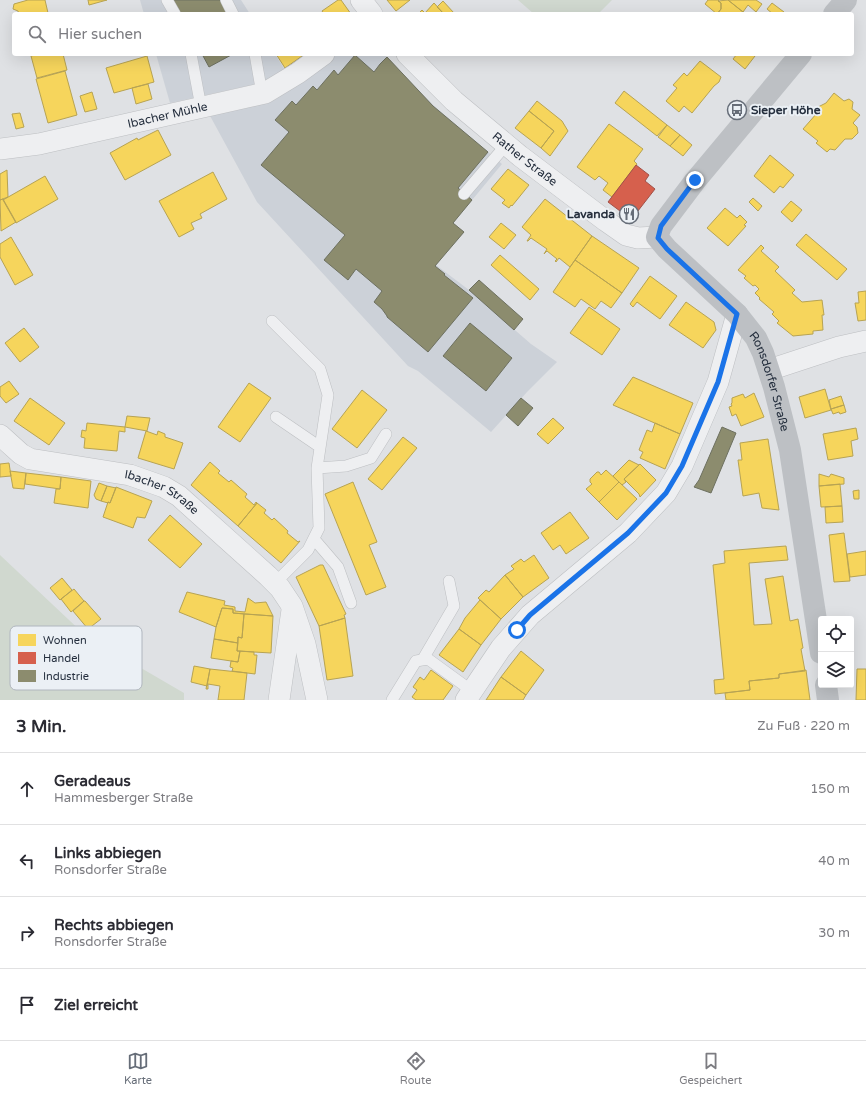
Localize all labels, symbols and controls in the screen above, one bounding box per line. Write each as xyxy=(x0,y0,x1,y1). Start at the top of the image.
search box xyxy=(12,12,854,56)
icon: search xyxy=(26,23,48,45)
text: Hier suchen xyxy=(58,25,142,43)
street label: Ibacher Mühle xyxy=(126,99,209,131)
bus stop icon: Sieper Höhe xyxy=(726,99,748,121)
place label: Sieper Höhe xyxy=(751,103,821,118)
street label: Rather Straße xyxy=(490,129,560,189)
route end xyxy=(686,171,704,189)
restaurant icon: Lavanda xyxy=(618,203,640,225)
place label: Lavanda xyxy=(567,207,615,221)
street label: Ronsdorfer Straße xyxy=(746,329,792,433)
street label: Ibacher Straße xyxy=(124,467,202,517)
map controls xyxy=(818,616,854,688)
button: locate xyxy=(818,616,854,652)
route start xyxy=(508,621,526,639)
legend xyxy=(10,626,142,690)
text: Wohnen xyxy=(43,634,87,647)
text: Handel xyxy=(43,652,80,665)
button: layers xyxy=(818,652,854,688)
text: Industrie xyxy=(43,670,89,683)
text: 3 Min. xyxy=(16,716,66,737)
text: Zu Fuß · 220 m xyxy=(757,718,850,734)
text: Geradeaus xyxy=(54,772,131,790)
icon: ahead xyxy=(16,778,38,800)
text: 150 m xyxy=(810,781,850,797)
text: Hammesberger Straße xyxy=(54,790,193,806)
text: Links abbiegen xyxy=(54,844,161,862)
icon: left xyxy=(16,850,38,872)
text: 40 m xyxy=(818,853,850,869)
text: Ronsdorfer Straße xyxy=(54,862,167,878)
text: Rechts abbiegen xyxy=(54,916,174,934)
icon: right xyxy=(16,922,38,944)
text: 30 m xyxy=(818,925,850,941)
text: Ronsdorfer Straße xyxy=(54,934,167,950)
icon: arrive xyxy=(16,994,38,1016)
text: Ziel erreicht xyxy=(54,996,138,1014)
tab: Karte xyxy=(124,1050,152,1087)
tab: Route xyxy=(400,1050,431,1087)
tab: Gespeichert xyxy=(679,1050,742,1087)

